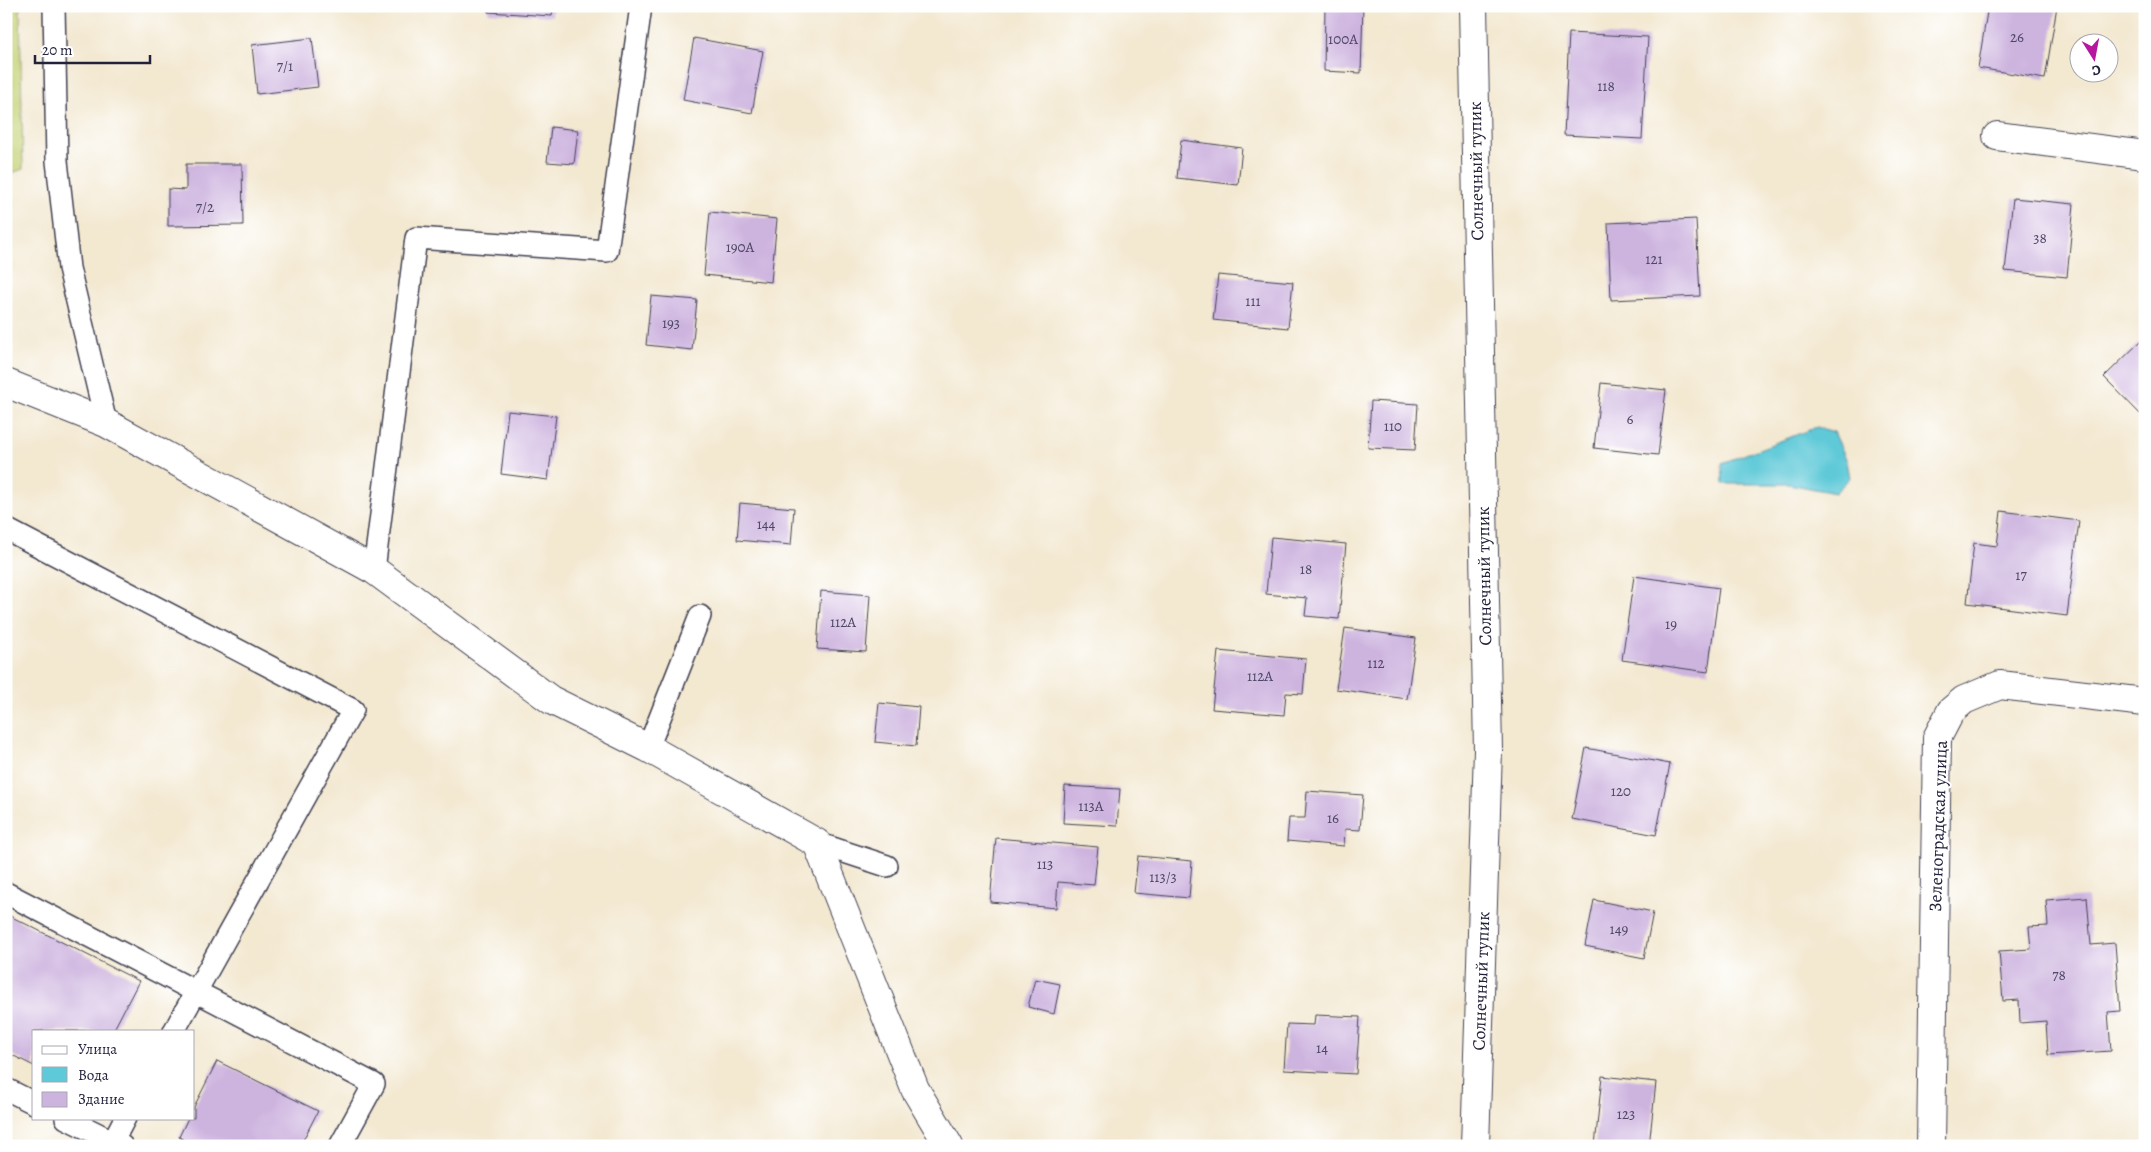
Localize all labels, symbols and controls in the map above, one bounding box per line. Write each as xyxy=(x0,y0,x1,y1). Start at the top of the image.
house number: 26 xyxy=(2010,27,2024,47)
house number: 100А xyxy=(1328,29,1358,49)
scale bar xyxy=(35,32,150,64)
north arrow xyxy=(2068,32,2118,82)
text: 20 m xyxy=(42,40,73,60)
house number: 7/1 xyxy=(277,56,293,76)
text: С xyxy=(2090,60,2102,80)
house number: 118 xyxy=(1597,76,1615,96)
street label: Солнечный тупик xyxy=(1463,101,1489,241)
house number: 7/2 xyxy=(196,197,214,217)
house number: 38 xyxy=(2033,228,2047,248)
house number: 190А xyxy=(726,237,755,257)
house number: 121 xyxy=(1645,249,1663,269)
house number: 111 xyxy=(1245,291,1261,311)
house number: 193 xyxy=(662,313,680,333)
house number: 6 xyxy=(1627,409,1634,429)
house number: 110 xyxy=(1384,416,1402,436)
street label: Солнечный тупик xyxy=(1471,506,1497,646)
house number: 144 xyxy=(757,514,776,534)
house number: 18 xyxy=(1300,559,1312,579)
house number: 17 xyxy=(2015,565,2027,585)
house number: 112А xyxy=(830,612,856,632)
house number: 19 xyxy=(1665,614,1677,634)
house number: 112 xyxy=(1367,653,1385,673)
house number: 112А xyxy=(1247,666,1273,686)
street label: Зеленоградская улица xyxy=(1923,739,1953,912)
house number: 120 xyxy=(1611,781,1631,801)
house number: 113А xyxy=(1078,796,1104,816)
house number: 16 xyxy=(1327,808,1339,828)
house number: 113 xyxy=(1037,854,1053,874)
house number: 113/3 xyxy=(1149,867,1177,887)
street label: Солнечный тупик xyxy=(1467,911,1495,1051)
house number: 149 xyxy=(1610,919,1629,939)
house number: 78 xyxy=(2052,965,2066,985)
legend xyxy=(32,1030,195,1120)
house number: 14 xyxy=(1316,1038,1328,1058)
text: Улица xyxy=(78,1039,117,1059)
text: Вода xyxy=(78,1065,109,1085)
text: Здание xyxy=(78,1089,125,1109)
house number: 123 xyxy=(1617,1104,1635,1124)

